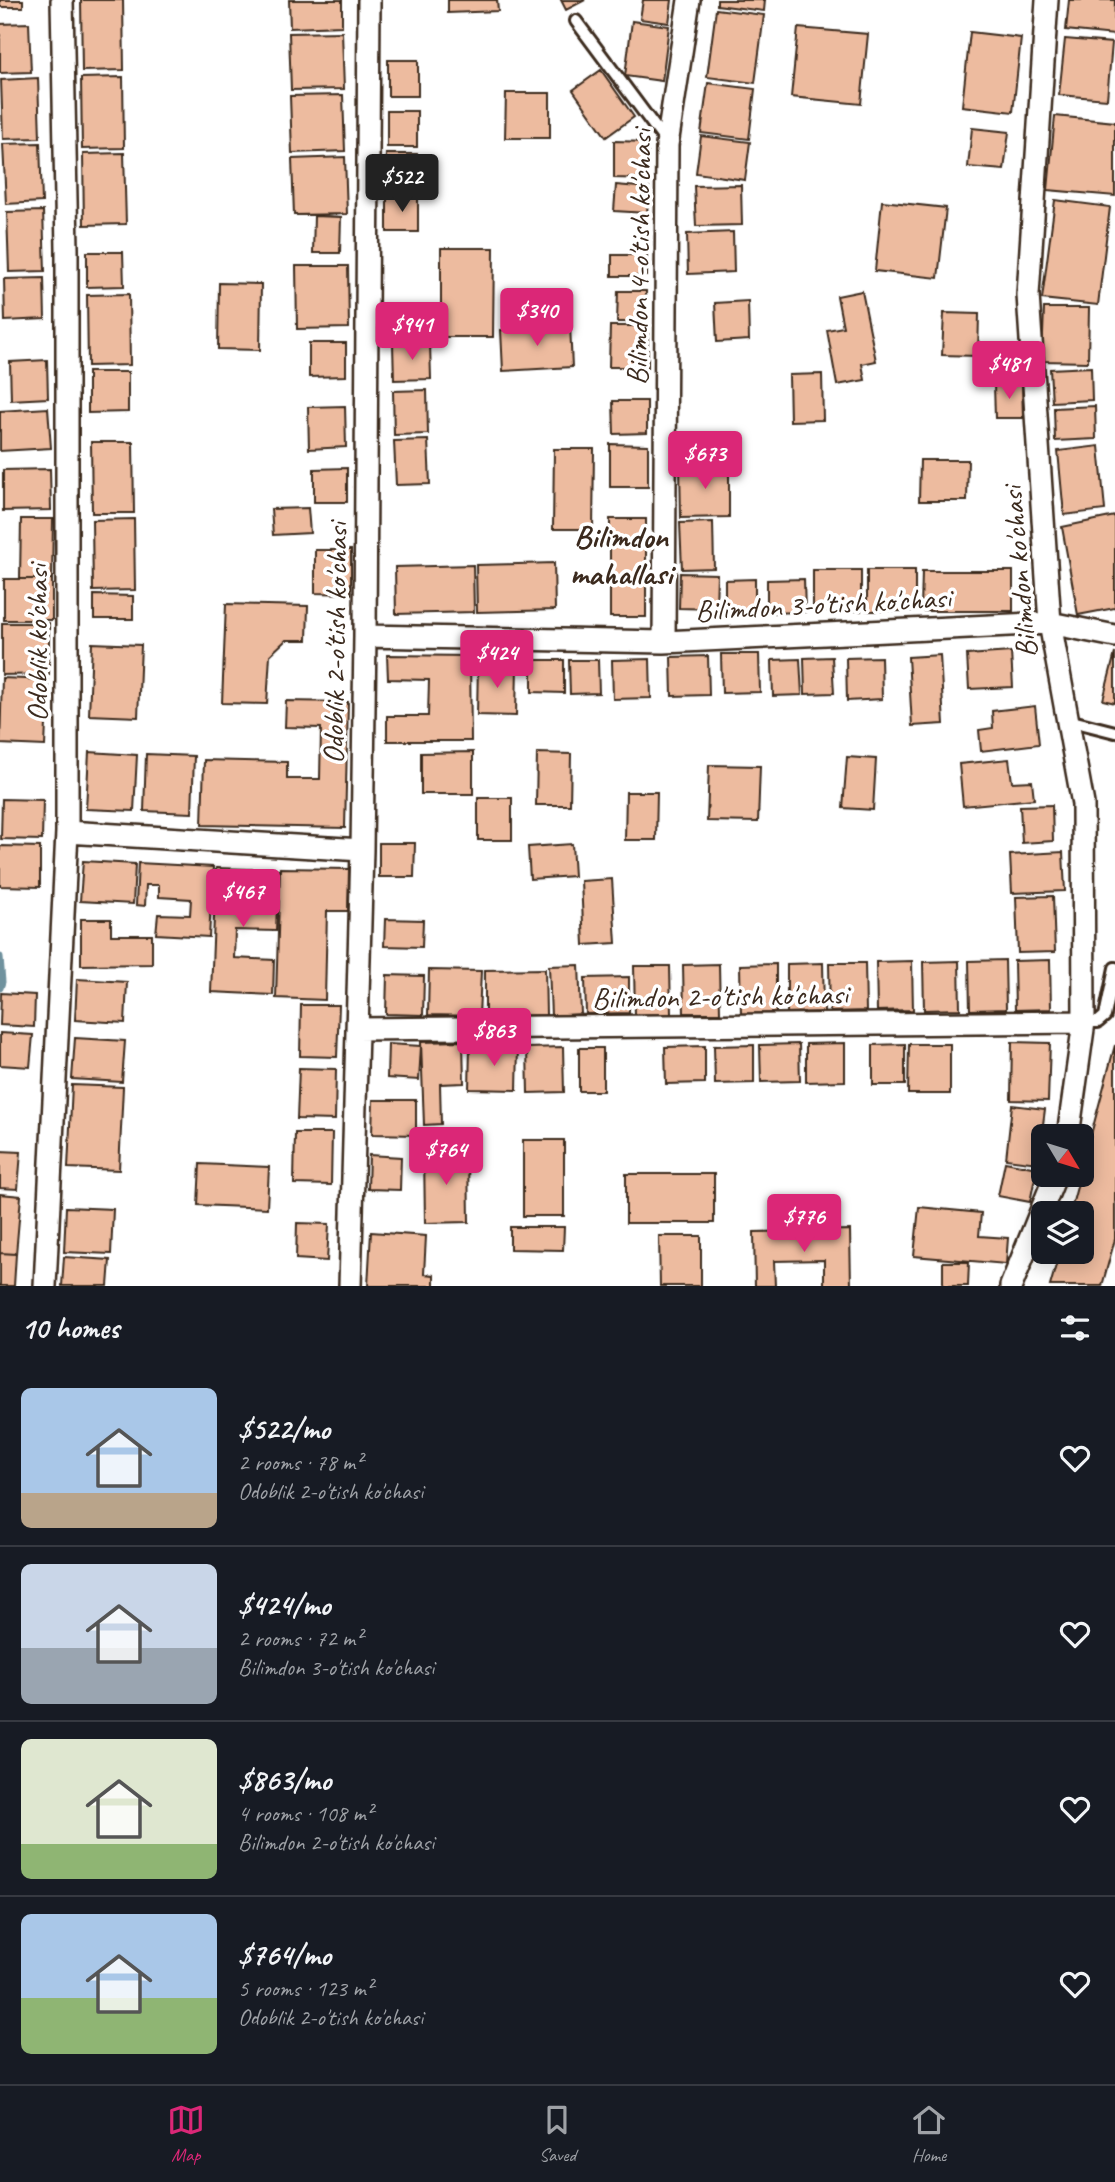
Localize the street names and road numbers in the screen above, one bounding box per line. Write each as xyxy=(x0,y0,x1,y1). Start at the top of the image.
street label: Bilimdon 4-o'tish ko'chasi xyxy=(618,125,660,385)
street label: Bilimdon ko'chasi xyxy=(992,481,1045,659)
street label: Odoblik 2-o'tish ko'chasi xyxy=(314,518,356,764)
street label: Odoblik ko'chasi xyxy=(18,561,56,722)
street label: Bilimdon 3-o'tish ko'chasi xyxy=(694,578,955,630)
street label: Bilimdon 2-o'tish ko'chasi xyxy=(592,975,852,1017)

